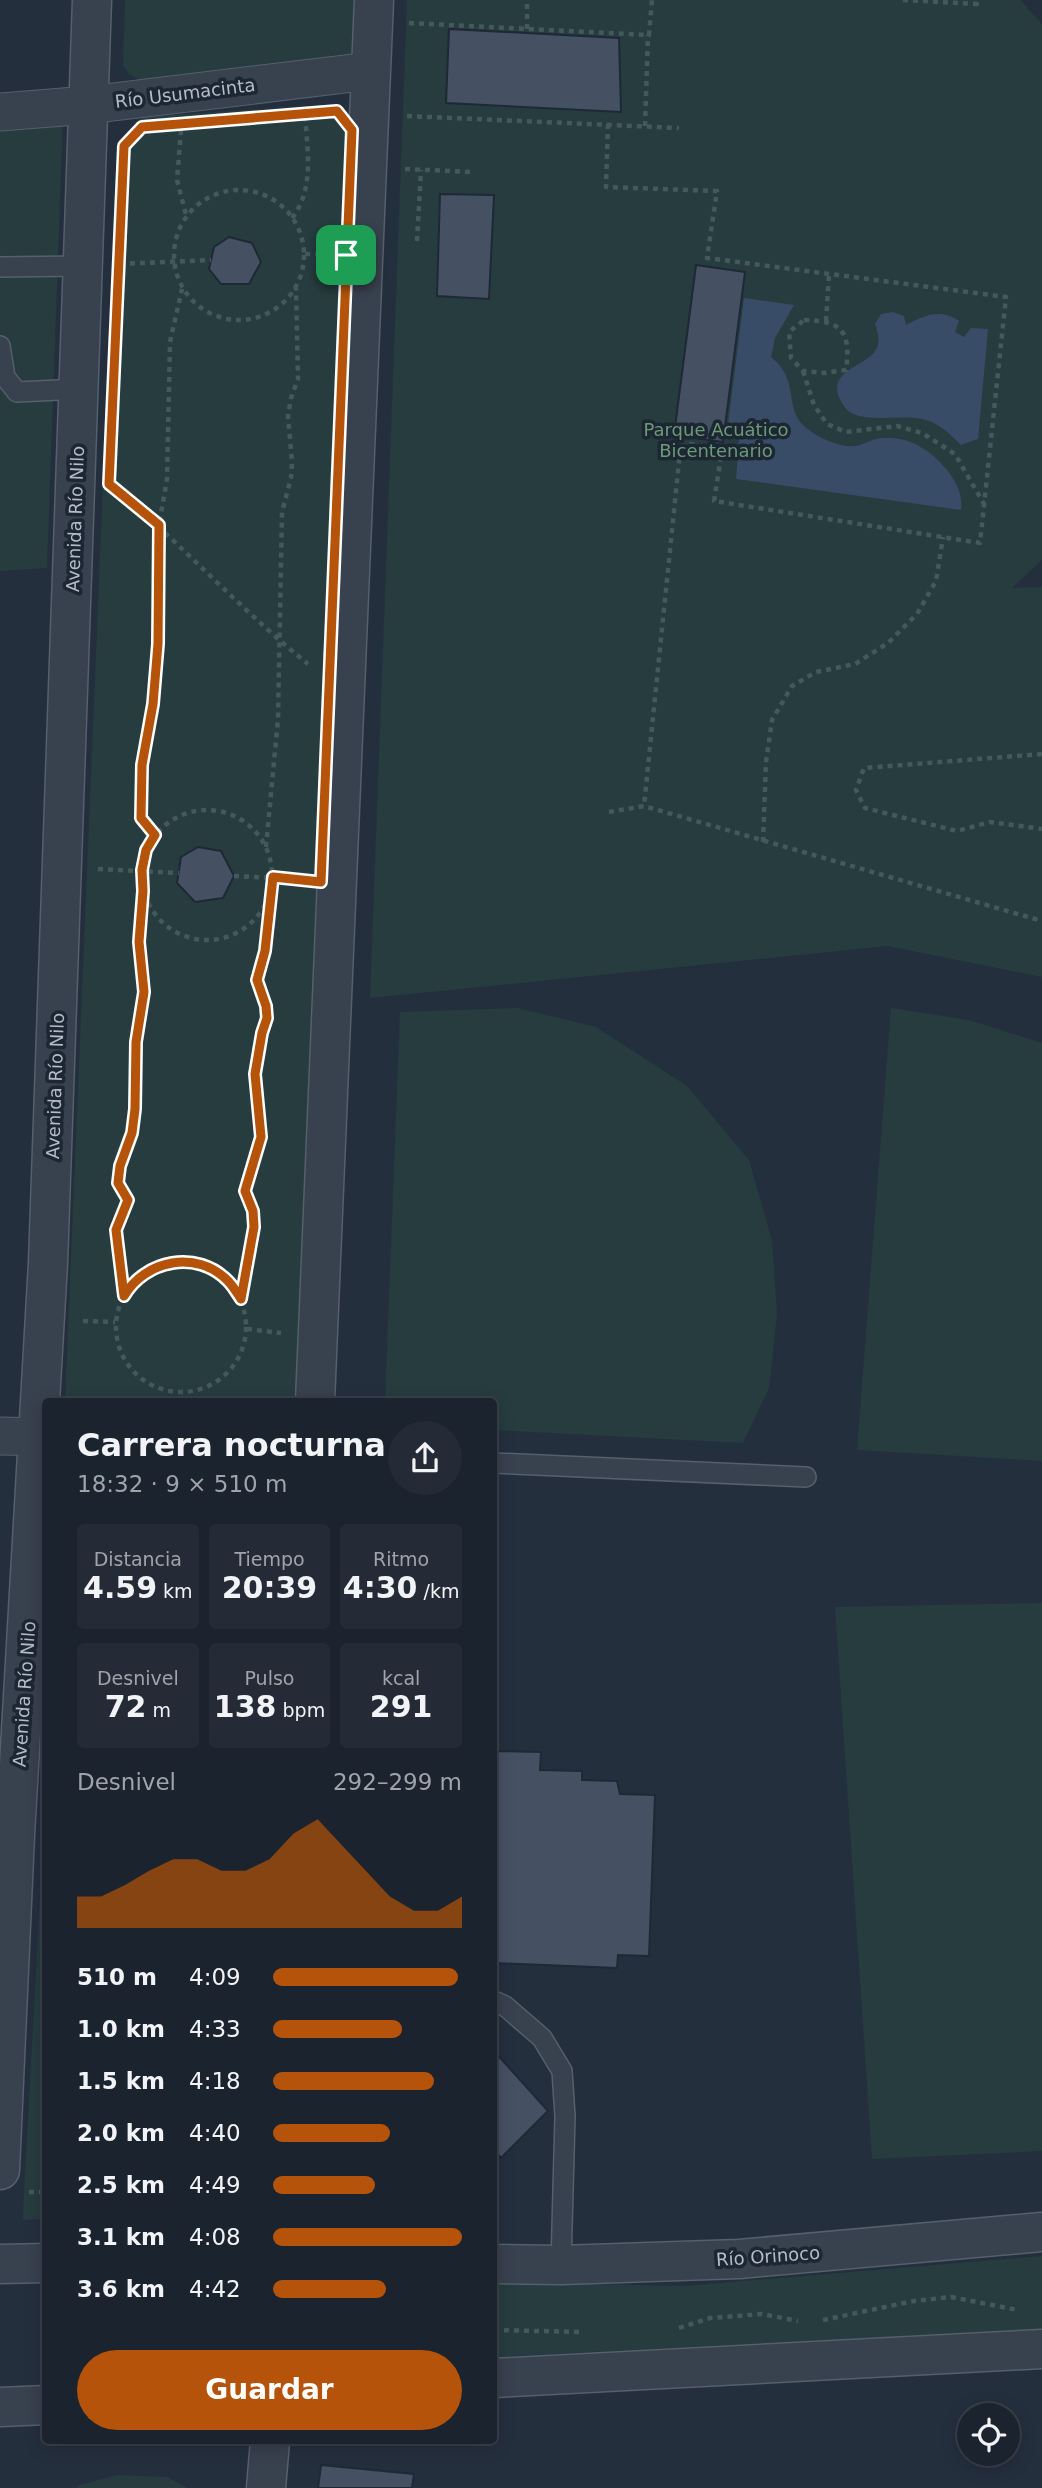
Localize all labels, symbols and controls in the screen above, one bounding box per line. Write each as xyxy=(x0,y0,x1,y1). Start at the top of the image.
street label: Río Usumacinta xyxy=(114,74,256,112)
pin xyxy=(316,225,376,285)
icon: arrive xyxy=(327,236,365,274)
park label: Parque Acuático Bicentenario xyxy=(643,419,789,461)
street label: Avenida Río Nilo xyxy=(62,446,88,592)
street label: Avenida Río Nilo xyxy=(42,1013,68,1159)
button: share xyxy=(388,1421,462,1495)
text: Carrera nocturna xyxy=(77,1426,386,1464)
text: 18:32 · 9 × 510 m xyxy=(77,1471,287,1497)
text: Distancia xyxy=(94,1548,182,1570)
text: Tiempo xyxy=(234,1548,305,1570)
text: Ritmo xyxy=(373,1548,429,1570)
text: 4.59 xyxy=(83,1570,157,1605)
text: 20:39 xyxy=(222,1570,317,1605)
text: 4:30 xyxy=(343,1570,417,1605)
text: km xyxy=(157,1580,193,1602)
text: /km xyxy=(417,1580,459,1602)
street label: Avenida Río Nilo xyxy=(8,1620,40,1768)
text: Desnivel xyxy=(97,1667,179,1689)
text: Pulso xyxy=(245,1667,294,1689)
text: kcal xyxy=(382,1667,420,1689)
text: 72 xyxy=(105,1689,146,1724)
text: 138 xyxy=(214,1689,276,1724)
text: 291 xyxy=(370,1689,432,1724)
text: m xyxy=(146,1699,171,1721)
text: bpm xyxy=(276,1699,325,1721)
text: Desnivel xyxy=(77,1769,176,1795)
text: 292–299 m xyxy=(333,1769,462,1795)
text: 510 m xyxy=(77,1964,157,1990)
text: 4:09 xyxy=(189,1964,241,1990)
text: 1.0 km xyxy=(77,2016,165,2042)
text: 4:33 xyxy=(189,2016,241,2042)
text: 1.5 km xyxy=(77,2068,165,2094)
text: 4:18 xyxy=(189,2068,241,2094)
text: 2.0 km xyxy=(77,2120,165,2146)
text: 4:40 xyxy=(189,2120,241,2146)
text: 2.5 km xyxy=(77,2172,165,2198)
text: 4:49 xyxy=(189,2172,241,2198)
text: 3.1 km xyxy=(77,2224,165,2250)
text: 4:08 xyxy=(189,2224,241,2250)
street label: Río Orinoco xyxy=(715,2242,821,2270)
text: 3.6 km xyxy=(77,2276,165,2302)
text: 4:42 xyxy=(189,2276,241,2302)
button: Guardar xyxy=(77,2350,462,2430)
map controls xyxy=(957,2403,1020,2466)
button: locate xyxy=(957,2403,1020,2466)

